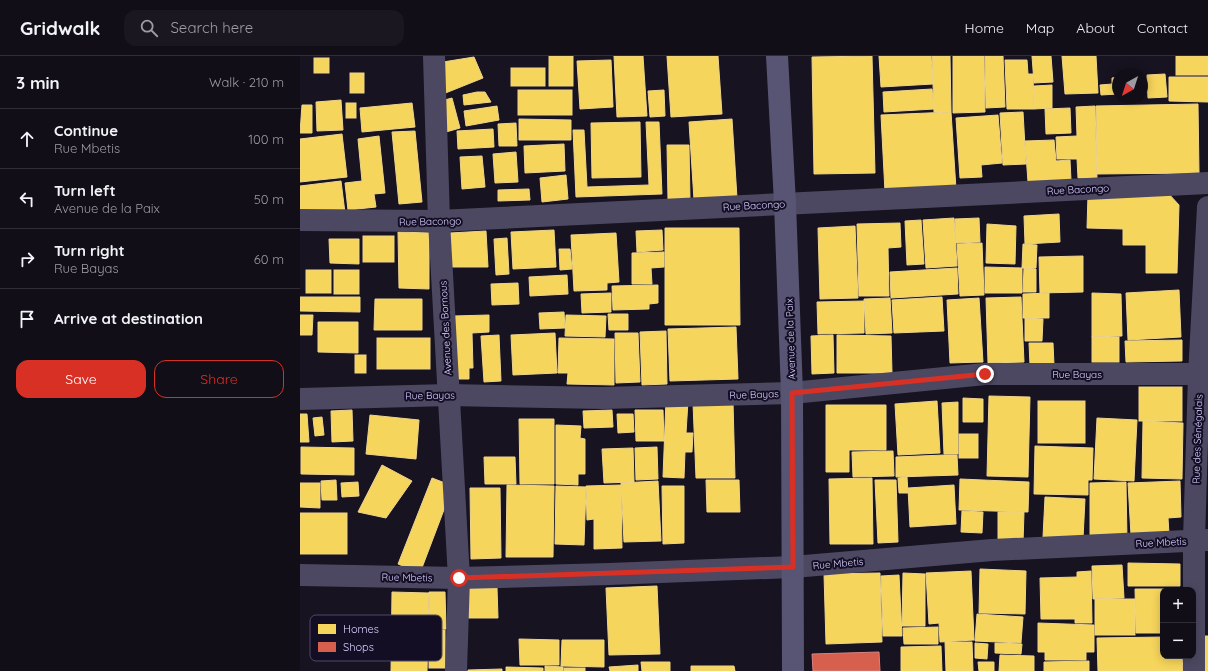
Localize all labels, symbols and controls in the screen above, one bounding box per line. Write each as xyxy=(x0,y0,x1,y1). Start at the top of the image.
search box xyxy=(124,10,404,46)
text: Gridwalk xyxy=(20,16,100,40)
icon: search xyxy=(138,17,160,39)
text: Search here xyxy=(170,18,253,37)
text: Home xyxy=(965,19,1004,37)
text: Map xyxy=(1026,19,1054,37)
text: About xyxy=(1076,19,1115,37)
text: Contact xyxy=(1137,19,1188,37)
north arrow xyxy=(1112,68,1148,104)
text: 3 min xyxy=(16,72,60,93)
text: Walk · 210 m xyxy=(209,74,284,90)
text: Continue xyxy=(54,121,118,140)
icon: ahead xyxy=(16,128,38,150)
text: 100 m xyxy=(248,131,284,147)
text: Rue Mbetis xyxy=(54,140,120,156)
text: Turn left xyxy=(54,181,116,200)
street label: Rue Bacongo xyxy=(1047,181,1109,198)
icon: left xyxy=(16,188,38,210)
text: 50 m xyxy=(254,191,284,207)
street label: Rue Bacongo xyxy=(723,197,785,214)
text: Avenue de la Paix xyxy=(54,200,160,216)
street label: Rue Bacongo xyxy=(399,214,461,229)
text: Turn right xyxy=(54,241,125,260)
icon: right xyxy=(16,248,38,270)
text: 60 m xyxy=(254,251,284,267)
text: Rue Bayas xyxy=(54,260,119,276)
street label: Avenue des Bornous xyxy=(437,280,454,376)
street label: Avenue de la Paix xyxy=(783,298,798,380)
icon: arrive xyxy=(16,308,38,330)
text: Arrive at destination xyxy=(54,309,203,328)
button: Save xyxy=(16,360,146,398)
button: Share xyxy=(154,360,284,398)
route end xyxy=(976,365,994,383)
street label: Rue Bayas xyxy=(1052,368,1102,381)
street label: Rue Bayas xyxy=(729,387,779,402)
street label: Rue Bayas xyxy=(405,389,455,402)
street label: Rue des Sénégalais xyxy=(1189,394,1206,484)
street label: Rue Mbetis xyxy=(1135,535,1187,550)
street label: Rue Mbetis xyxy=(812,555,864,572)
route start xyxy=(450,569,468,587)
street label: Rue Mbetis xyxy=(381,571,433,584)
map controls xyxy=(1160,587,1196,659)
button: + xyxy=(1160,587,1196,623)
legend xyxy=(310,615,442,661)
text: Homes xyxy=(343,622,379,636)
button: − xyxy=(1160,623,1196,659)
text: Shops xyxy=(343,640,374,654)

